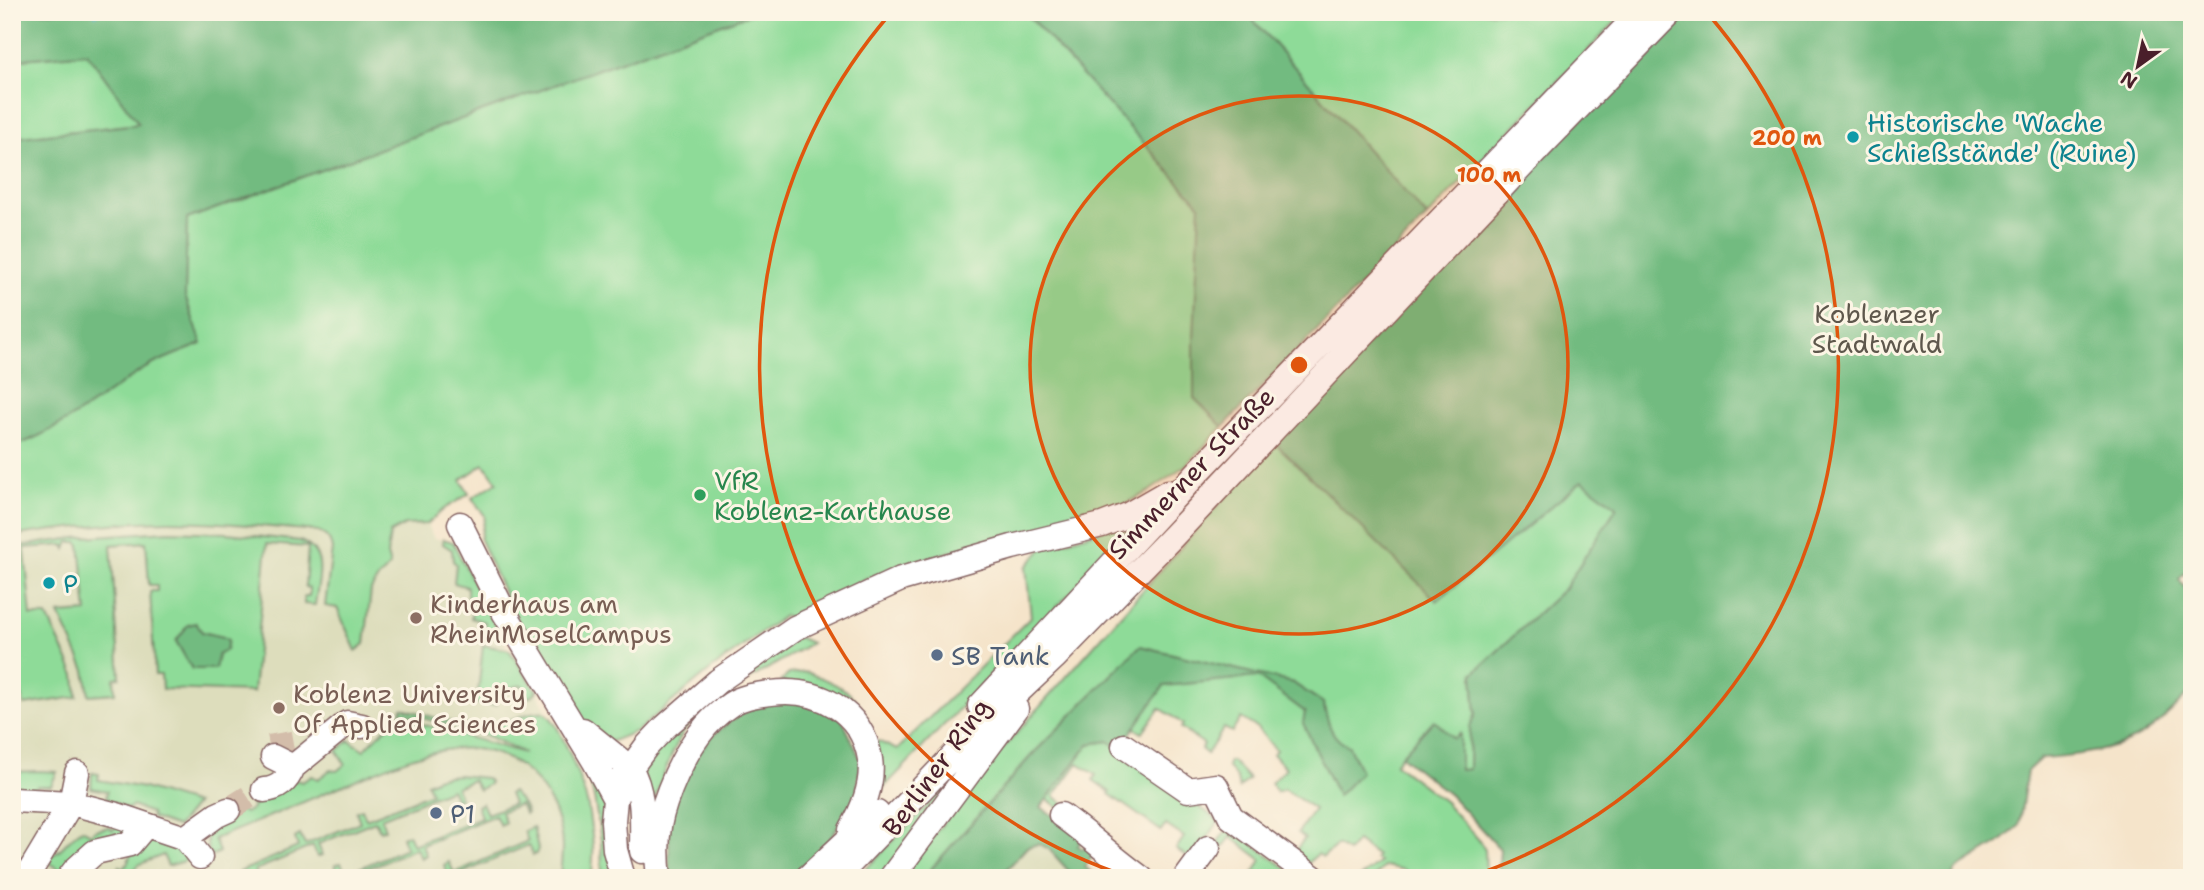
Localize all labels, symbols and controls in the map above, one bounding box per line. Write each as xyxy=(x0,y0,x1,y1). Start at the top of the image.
north arrow xyxy=(2102,32,2172,102)
text: N xyxy=(2116,65,2142,94)
place label: Historische 'Wache Schießstände' (Ruine) xyxy=(1867,105,2136,170)
text: 200 m xyxy=(1752,124,1822,152)
marker: Historische 'Wache Schießstände' (Ruine) xyxy=(1845,129,1861,145)
text: 100 m xyxy=(1457,161,1521,189)
park label: Koblenzer Stadtwald xyxy=(1812,296,1942,361)
centre of rings xyxy=(1287,353,1311,377)
street label: Simmerner Straße xyxy=(1100,379,1282,567)
place label: VfR Koblenz-Karthause xyxy=(714,463,952,528)
marker: VfR Koblenz-Karthause xyxy=(692,487,708,503)
place label: P xyxy=(63,566,78,601)
marker: P xyxy=(41,575,57,591)
place label: Kinderhaus am RheinMoselCampus xyxy=(430,586,672,651)
marker: Kinderhaus am RheinMoselCampus xyxy=(408,610,424,626)
place label: SB Tank xyxy=(951,638,1050,673)
marker: SB Tank xyxy=(929,647,945,663)
place label: Koblenz University Of Applied Sciences xyxy=(293,676,536,741)
street label: Berliner Ring xyxy=(874,691,998,843)
marker: Koblenz University Of Applied Sciences xyxy=(271,700,287,716)
place label: P1 xyxy=(450,796,475,831)
marker: P1 xyxy=(428,805,444,821)

